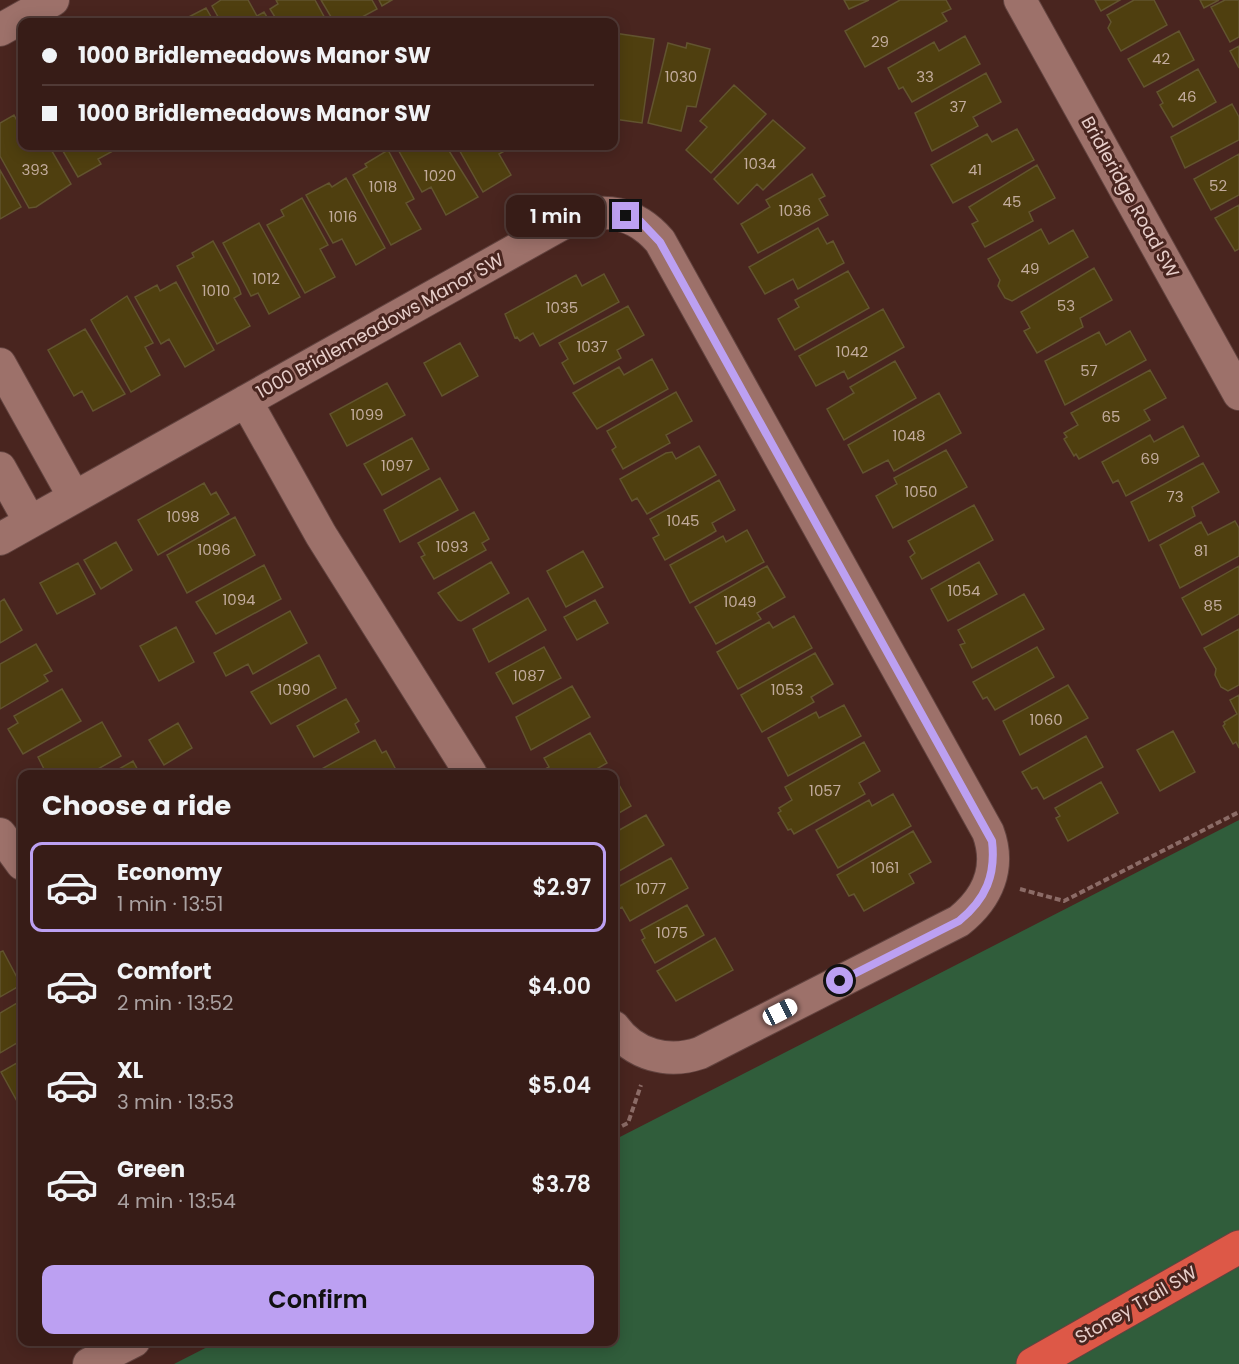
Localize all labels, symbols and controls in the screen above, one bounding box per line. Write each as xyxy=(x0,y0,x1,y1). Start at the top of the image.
house number: 29 xyxy=(871,31,889,52)
text: 1000 Bridlemeadows Manor SW xyxy=(78,40,431,71)
house number: 42 xyxy=(1152,48,1170,69)
house number: 1030 xyxy=(665,66,697,87)
house number: 33 xyxy=(916,66,934,87)
house number: 46 xyxy=(1178,86,1196,107)
house number: 37 xyxy=(949,96,967,117)
text: 1000 Bridlemeadows Manor SW xyxy=(78,98,431,129)
street label: Bridleridge Road SW xyxy=(1076,111,1185,282)
house number: 1034 xyxy=(744,153,776,174)
house number: 393 xyxy=(21,159,49,180)
house number: 41 xyxy=(968,159,982,180)
house number: 1020 xyxy=(424,165,456,186)
house number: 52 xyxy=(1209,175,1227,196)
house number: 1018 xyxy=(369,176,397,197)
house number: 45 xyxy=(1003,191,1021,212)
callout: 1 min xyxy=(506,195,605,237)
house number: 1036 xyxy=(779,200,811,221)
text: 1 min xyxy=(530,202,581,230)
route end xyxy=(612,202,639,229)
house number: 1016 xyxy=(329,206,357,227)
street label: 1000 Bridlemeadows Manor SW xyxy=(252,247,508,404)
house number: 49 xyxy=(1021,258,1039,279)
house number: 1012 xyxy=(252,268,280,289)
house number: 1010 xyxy=(202,280,230,301)
house number: 53 xyxy=(1057,295,1075,316)
house number: 1035 xyxy=(546,297,578,318)
house number: 1037 xyxy=(576,336,608,357)
house number: 1042 xyxy=(836,341,868,362)
house number: 57 xyxy=(1080,360,1098,381)
house number: 1099 xyxy=(350,404,384,425)
house number: 65 xyxy=(1102,406,1120,427)
house number: 1048 xyxy=(892,425,926,446)
house number: 69 xyxy=(1141,448,1159,469)
house number: 1097 xyxy=(381,455,413,476)
house number: 1050 xyxy=(904,481,938,502)
house number: 73 xyxy=(1166,486,1184,507)
house number: 1098 xyxy=(166,506,200,527)
house number: 1045 xyxy=(666,510,700,531)
house number: 1093 xyxy=(436,536,468,557)
house number: 1096 xyxy=(197,539,231,560)
house number: 81 xyxy=(1194,540,1208,561)
house number: 1054 xyxy=(947,580,981,601)
house number: 1094 xyxy=(222,589,256,610)
house number: 1049 xyxy=(723,591,757,612)
house number: 85 xyxy=(1204,595,1222,616)
house number: 1087 xyxy=(513,665,545,686)
house number: 1090 xyxy=(277,679,311,700)
house number: 1053 xyxy=(771,679,803,700)
house number: 1060 xyxy=(1029,709,1063,730)
house number: 1057 xyxy=(809,780,841,801)
text: Choose a ride xyxy=(42,787,231,824)
text: Economy xyxy=(117,857,222,888)
house number: 1061 xyxy=(871,857,899,878)
icon: car xyxy=(45,860,99,914)
text: $2.97 xyxy=(532,872,591,903)
house number: 1077 xyxy=(636,878,666,899)
text: 1 min · 13:51 xyxy=(117,890,223,918)
house number: 1075 xyxy=(656,922,688,943)
text: Comfort xyxy=(117,956,211,987)
icon: car xyxy=(45,959,99,1013)
route start xyxy=(826,967,853,994)
text: $4.00 xyxy=(528,971,591,1002)
text: 2 min · 13:52 xyxy=(117,989,234,1017)
car xyxy=(760,996,800,1028)
text: XL xyxy=(117,1055,143,1086)
icon: car xyxy=(45,1058,99,1112)
text: $5.04 xyxy=(528,1070,591,1101)
text: 3 min · 13:53 xyxy=(117,1088,234,1116)
text: Green xyxy=(117,1154,185,1185)
icon: car xyxy=(45,1157,99,1211)
text: $3.78 xyxy=(532,1169,591,1200)
text: 4 min · 13:54 xyxy=(117,1187,236,1215)
street label: Stoney Trail SW xyxy=(1070,1259,1202,1350)
button: Confirm xyxy=(42,1265,594,1334)

